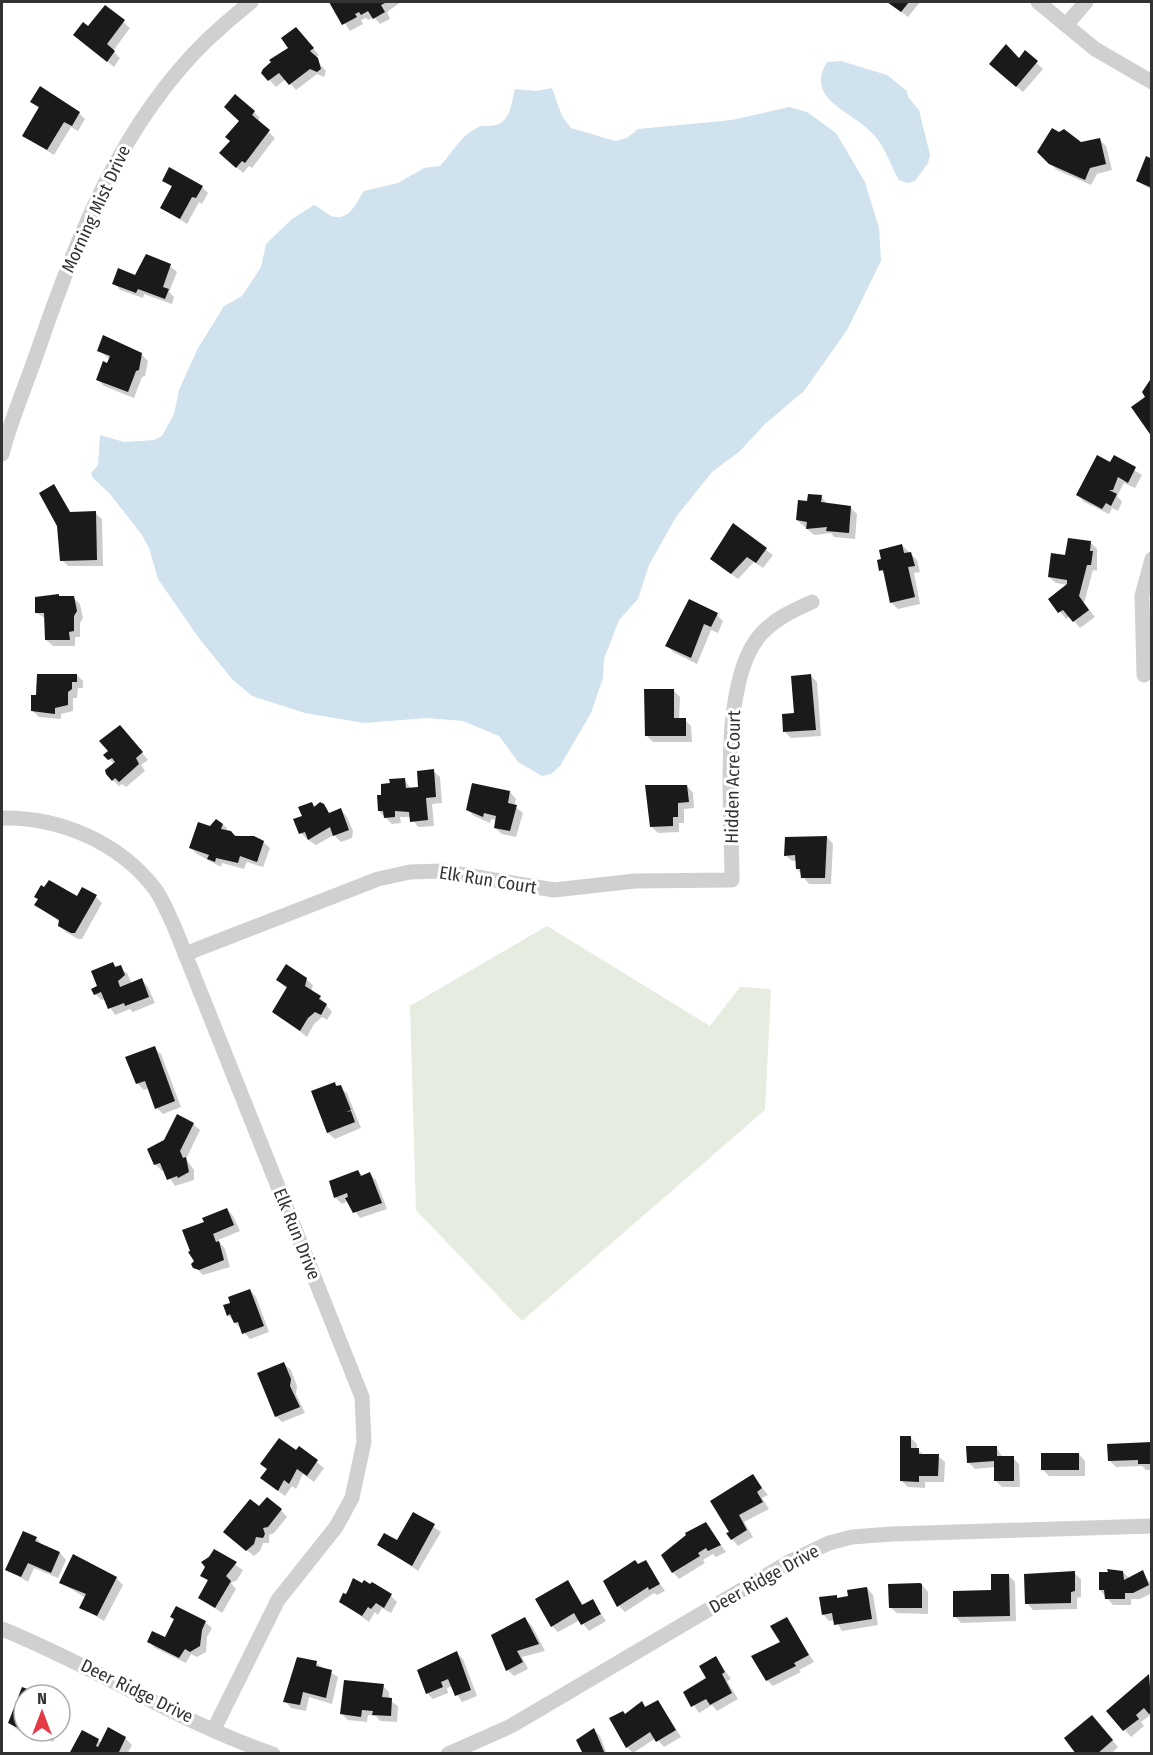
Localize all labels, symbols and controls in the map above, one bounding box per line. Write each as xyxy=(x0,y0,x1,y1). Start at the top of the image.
street label: Morning Mist Drive xyxy=(57,142,135,276)
street label: Hidden Acre Court xyxy=(721,710,745,844)
street label: Elk Run Court xyxy=(438,861,538,899)
street label: Elk Run Drive xyxy=(269,1185,325,1283)
street label: Deer Ridge Drive xyxy=(705,1540,823,1618)
street label: Deer Ridge Drive xyxy=(77,1654,197,1728)
north arrow xyxy=(12,1683,72,1743)
text: N xyxy=(37,1689,47,1708)

